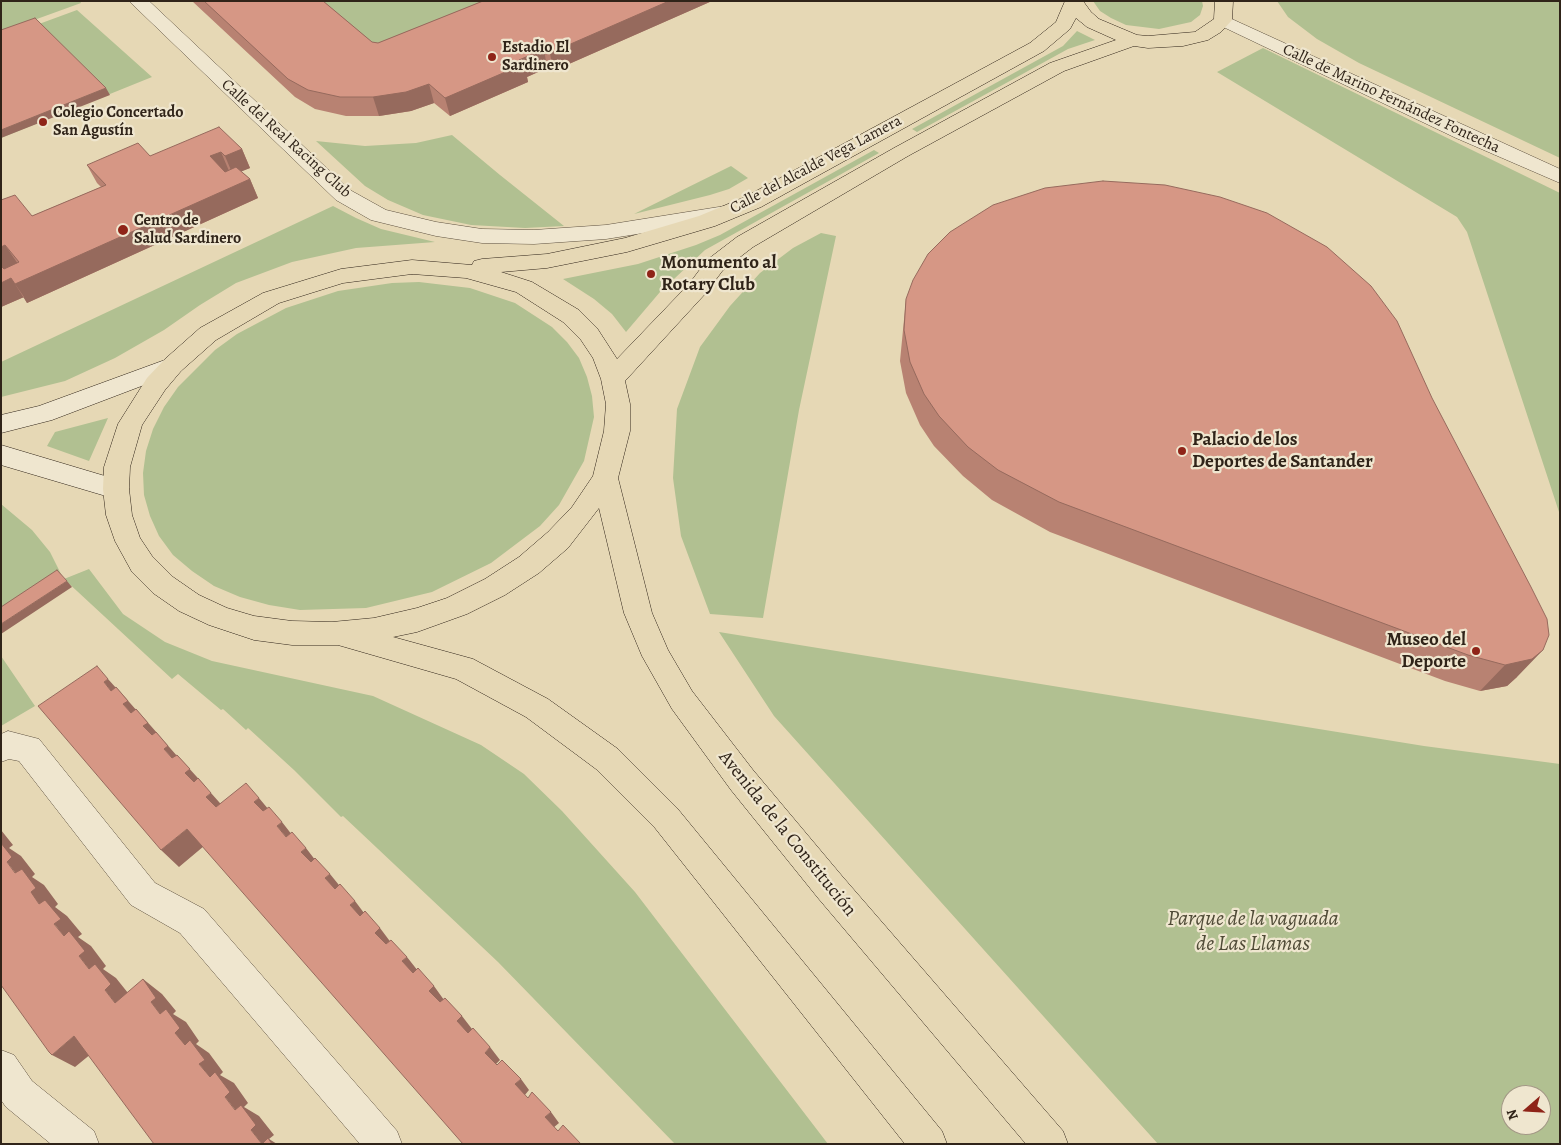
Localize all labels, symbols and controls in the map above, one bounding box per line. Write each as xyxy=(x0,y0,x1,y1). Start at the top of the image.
place label: Estadio El Sardinero xyxy=(502,38,569,76)
street label: Calle de Marino Fernández Fontecha xyxy=(1279,40,1503,158)
marker: Estadio El Sardinero xyxy=(486,51,498,63)
street label: Calle del Real Racing Club xyxy=(217,76,355,202)
place label: Colegio Concertado San Agustín xyxy=(53,103,184,141)
street label: Calle del Alcalde Vega Lamera xyxy=(727,112,905,218)
marker: Colegio Concertado San Agustín xyxy=(37,116,49,128)
place label: Centro de Salud Sardinero xyxy=(134,211,241,249)
marker: Centro de Salud Sardinero xyxy=(116,223,130,237)
place label: Monumento al Rotary Club xyxy=(661,252,777,296)
marker: Monumento al Rotary Club xyxy=(645,268,657,280)
place label: Palacio de los Deportes de Santander xyxy=(1192,429,1373,473)
marker: Palacio de los Deportes de Santander xyxy=(1176,445,1188,457)
place label: Museo del Deporte xyxy=(1386,629,1466,673)
marker: Museo del Deporte xyxy=(1470,645,1482,657)
street label: Avenida de la Constitución xyxy=(713,747,861,921)
park label: Parque de la vaguada de Las Llamas xyxy=(1167,907,1339,958)
north arrow xyxy=(1501,1085,1551,1135)
text: N xyxy=(1502,1107,1523,1123)

